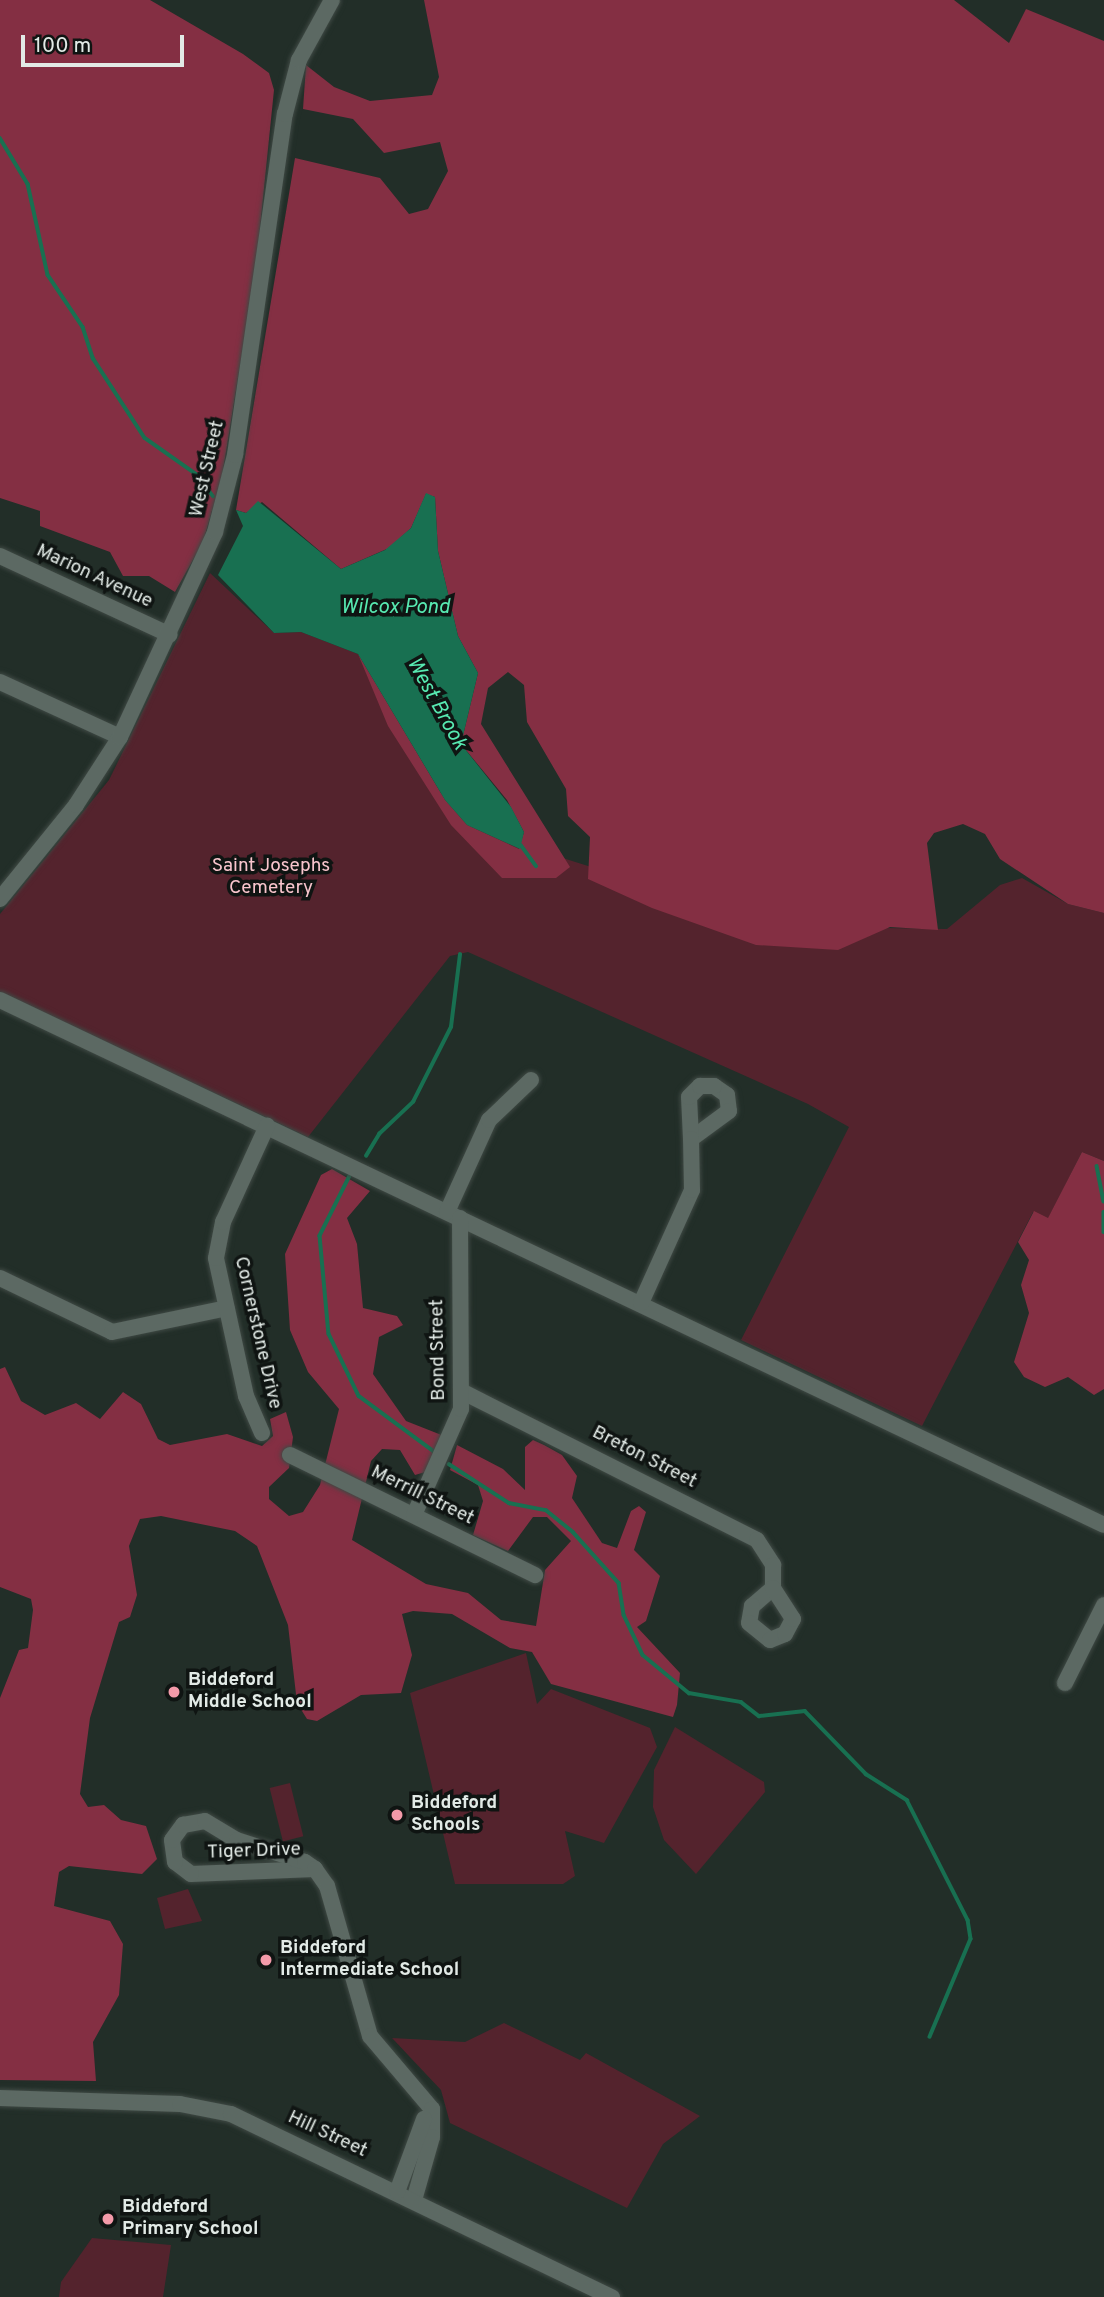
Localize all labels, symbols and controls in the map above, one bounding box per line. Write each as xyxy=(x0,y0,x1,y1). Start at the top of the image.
scale bar xyxy=(24,21,187,65)
text: 100 m xyxy=(34,33,91,60)
street label: West Street xyxy=(186,419,230,519)
street label: Marion Avenue xyxy=(32,540,156,614)
water label: Wilcox Pond xyxy=(340,595,450,621)
water label: West Brook xyxy=(400,653,472,755)
park label: Saint Josephs Cemetery xyxy=(212,856,330,900)
street label: Cornerstone Drive xyxy=(228,1255,286,1411)
street label: Bond Street xyxy=(427,1299,451,1401)
street label: Breton Street xyxy=(588,1422,700,1494)
street label: Merrill Street xyxy=(367,1461,477,1531)
place label: Biddeford Middle School xyxy=(188,1670,312,1714)
marker: Biddeford Middle School xyxy=(166,1684,182,1700)
place label: Biddeford Schools xyxy=(411,1793,497,1837)
marker: Biddeford Schools xyxy=(389,1807,405,1823)
street label: Tiger Drive xyxy=(207,1839,301,1865)
place label: Biddeford Intermediate School xyxy=(280,1938,459,1982)
marker: Biddeford Intermediate School xyxy=(258,1952,274,1968)
street label: Hill Street xyxy=(284,2107,370,2163)
place label: Biddeford Primary School xyxy=(122,2197,258,2241)
marker: Biddeford Primary School xyxy=(100,2211,116,2227)

